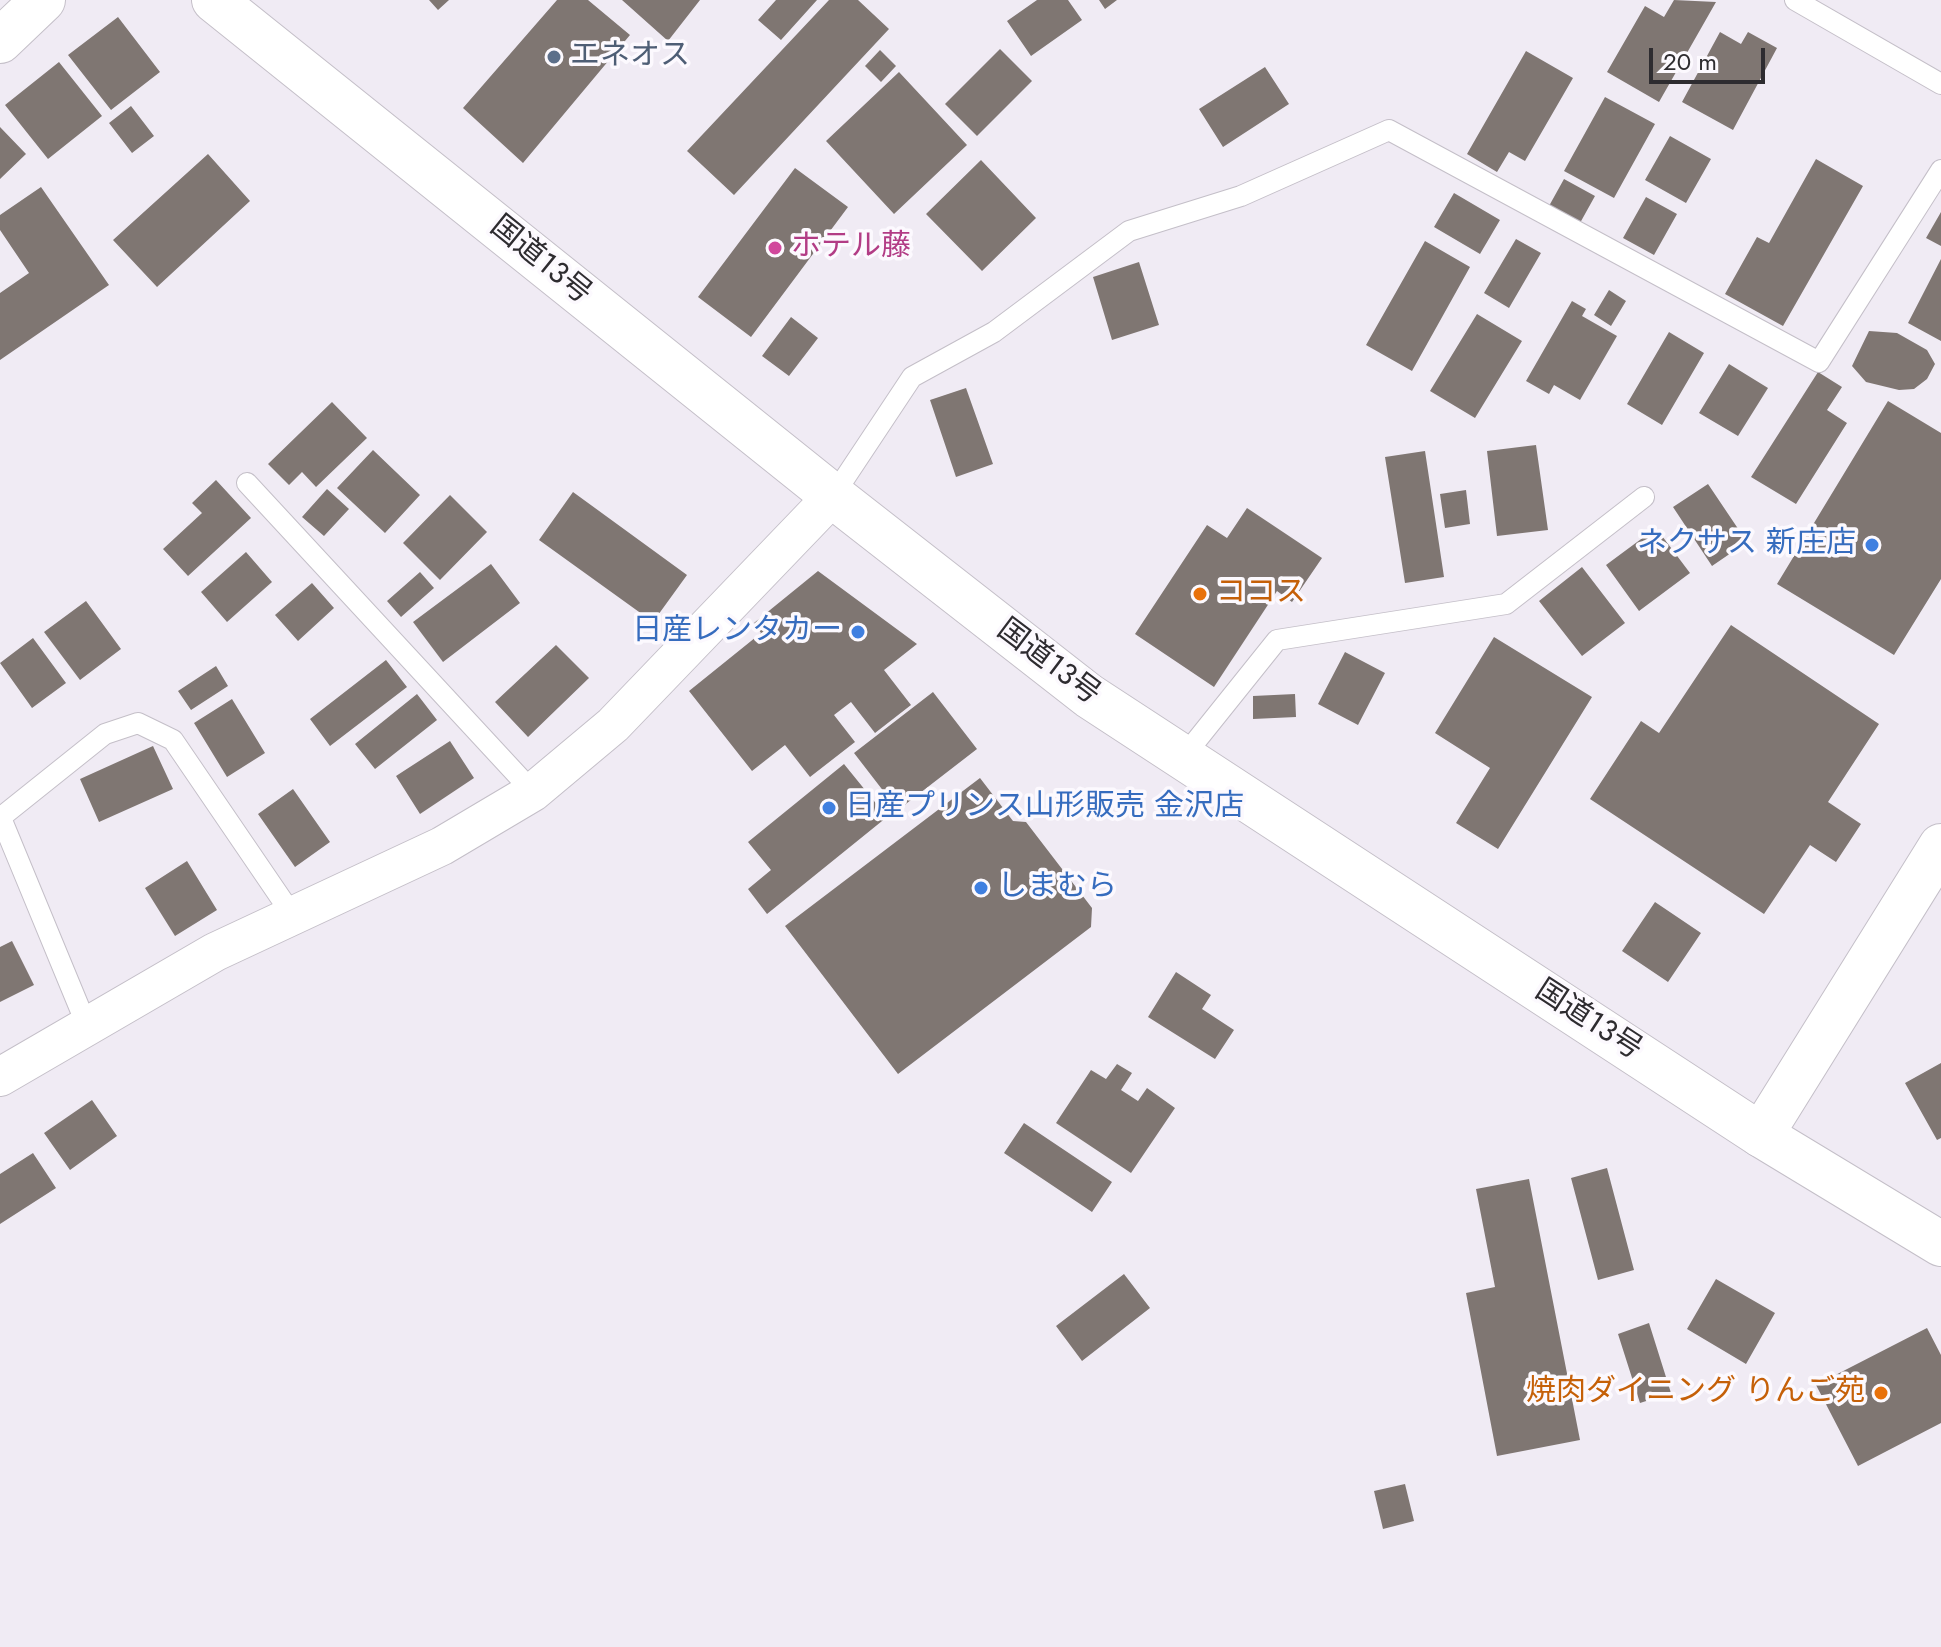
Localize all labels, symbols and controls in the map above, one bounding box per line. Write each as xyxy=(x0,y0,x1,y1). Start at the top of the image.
scale bar xyxy=(1653,32,1769,82)
place label: エネオス xyxy=(570,39,690,75)
text: 20 m xyxy=(1663,44,1717,79)
marker: エネオス xyxy=(545,48,563,66)
street label: 国道13号 xyxy=(482,209,598,313)
place label: ホテル藤 xyxy=(791,230,911,266)
marker: ホテル藤 xyxy=(766,239,784,257)
place label: ネクサス 新庄店 xyxy=(1637,527,1856,563)
marker: ネクサス 新庄店 xyxy=(1863,536,1881,554)
place label: ココス xyxy=(1216,576,1306,612)
marker: ココス xyxy=(1191,585,1209,603)
street label: 国道13号 xyxy=(989,613,1107,713)
place label: 日産レンタカー xyxy=(632,614,842,650)
marker: 日産レンタカー xyxy=(849,623,867,641)
place label: 日産プリンス山形販売 金沢店 xyxy=(845,790,1244,826)
marker: 日産プリンス山形販売 金沢店 xyxy=(820,799,838,817)
place label: しまむら xyxy=(997,870,1117,906)
marker: しまむら xyxy=(972,879,990,897)
street label: 国道13号 xyxy=(1528,973,1648,1069)
place label: 焼肉ダイニング りんご苑 xyxy=(1526,1375,1865,1411)
marker: 焼肉ダイニング りんご苑 xyxy=(1872,1384,1890,1402)

